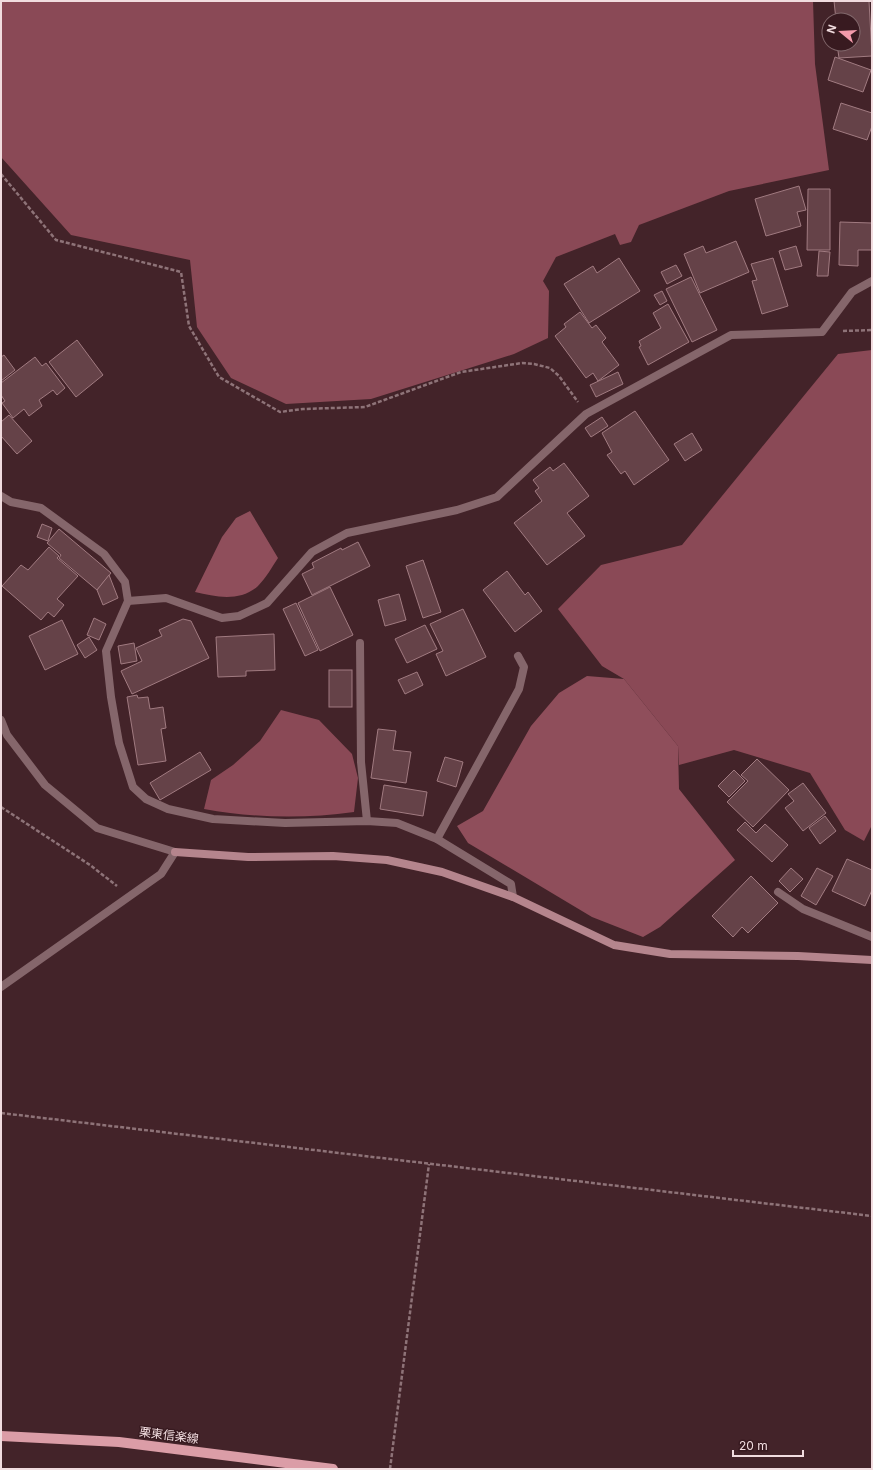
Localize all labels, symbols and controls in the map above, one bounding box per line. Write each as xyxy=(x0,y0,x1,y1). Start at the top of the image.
north arrow xyxy=(821,12,861,52)
text: N xyxy=(824,23,839,35)
street label: 栗東信楽線 xyxy=(138,1424,200,1446)
scale bar xyxy=(733,1432,803,1458)
text: 20 m xyxy=(739,1438,768,1453)

